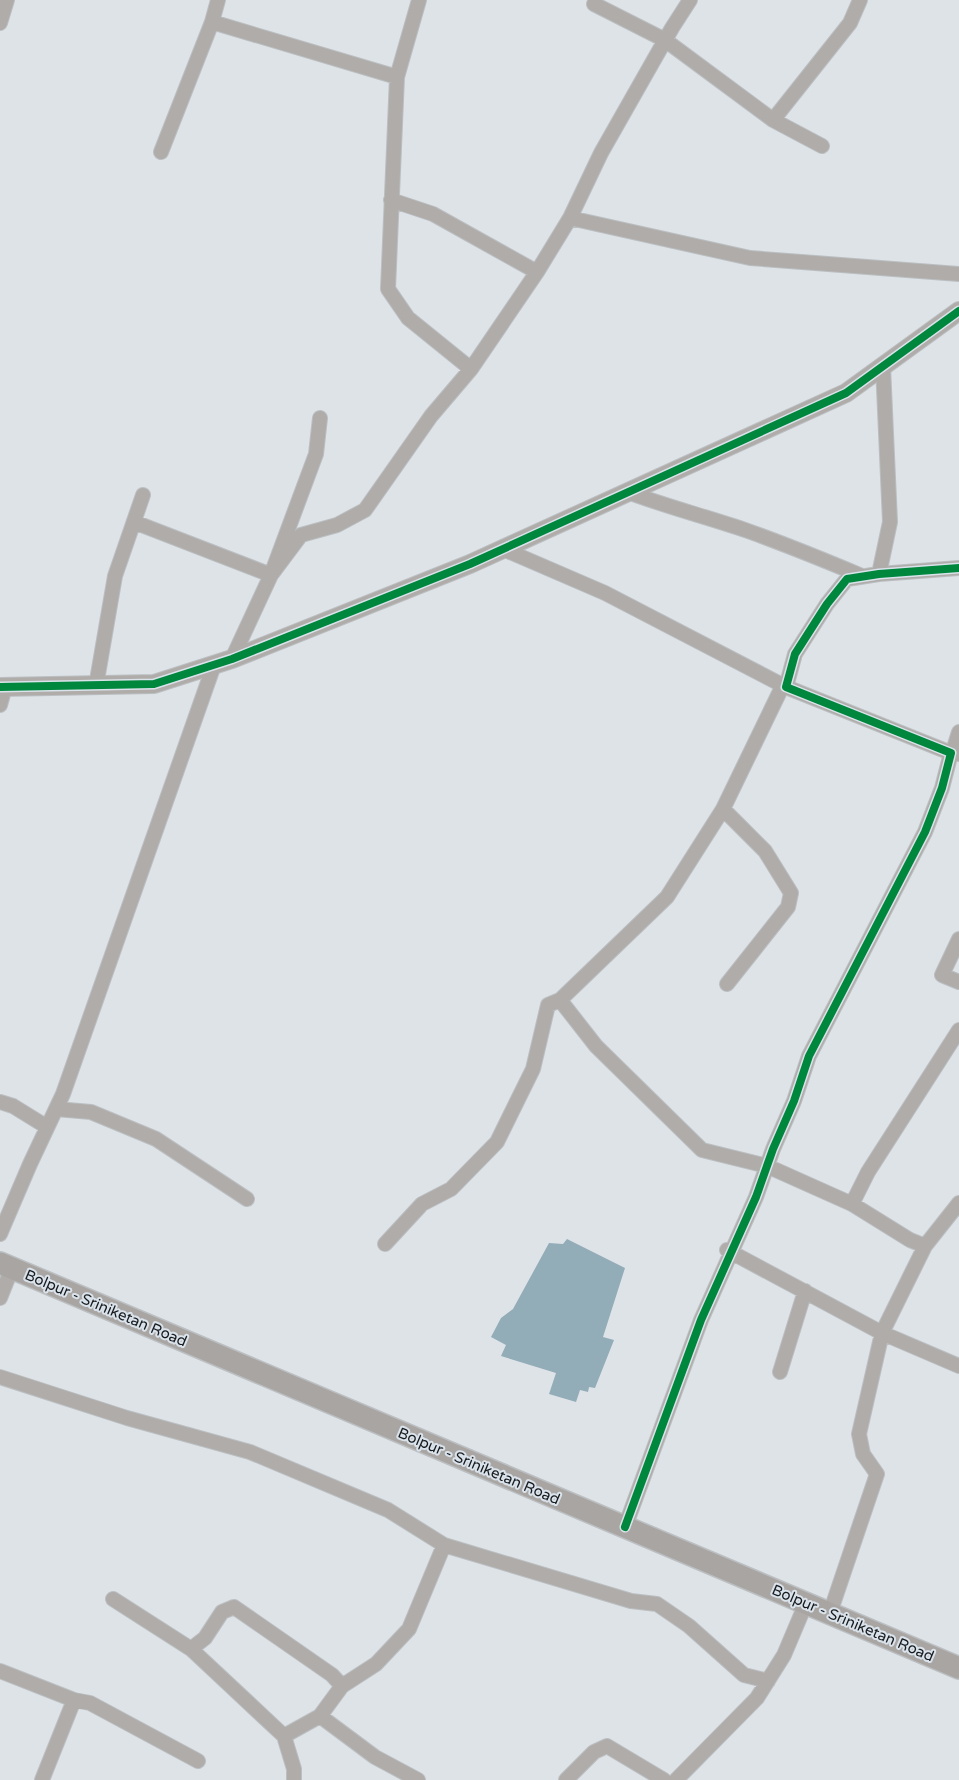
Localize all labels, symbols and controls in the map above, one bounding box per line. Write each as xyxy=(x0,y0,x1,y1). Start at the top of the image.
street label: Bolpur - Sriniketan Road xyxy=(22,1266,190,1350)
street label: Bolpur - Sriniketan Road xyxy=(395,1424,563,1508)
street label: Bolpur - Sriniketan Road xyxy=(769,1581,937,1665)

